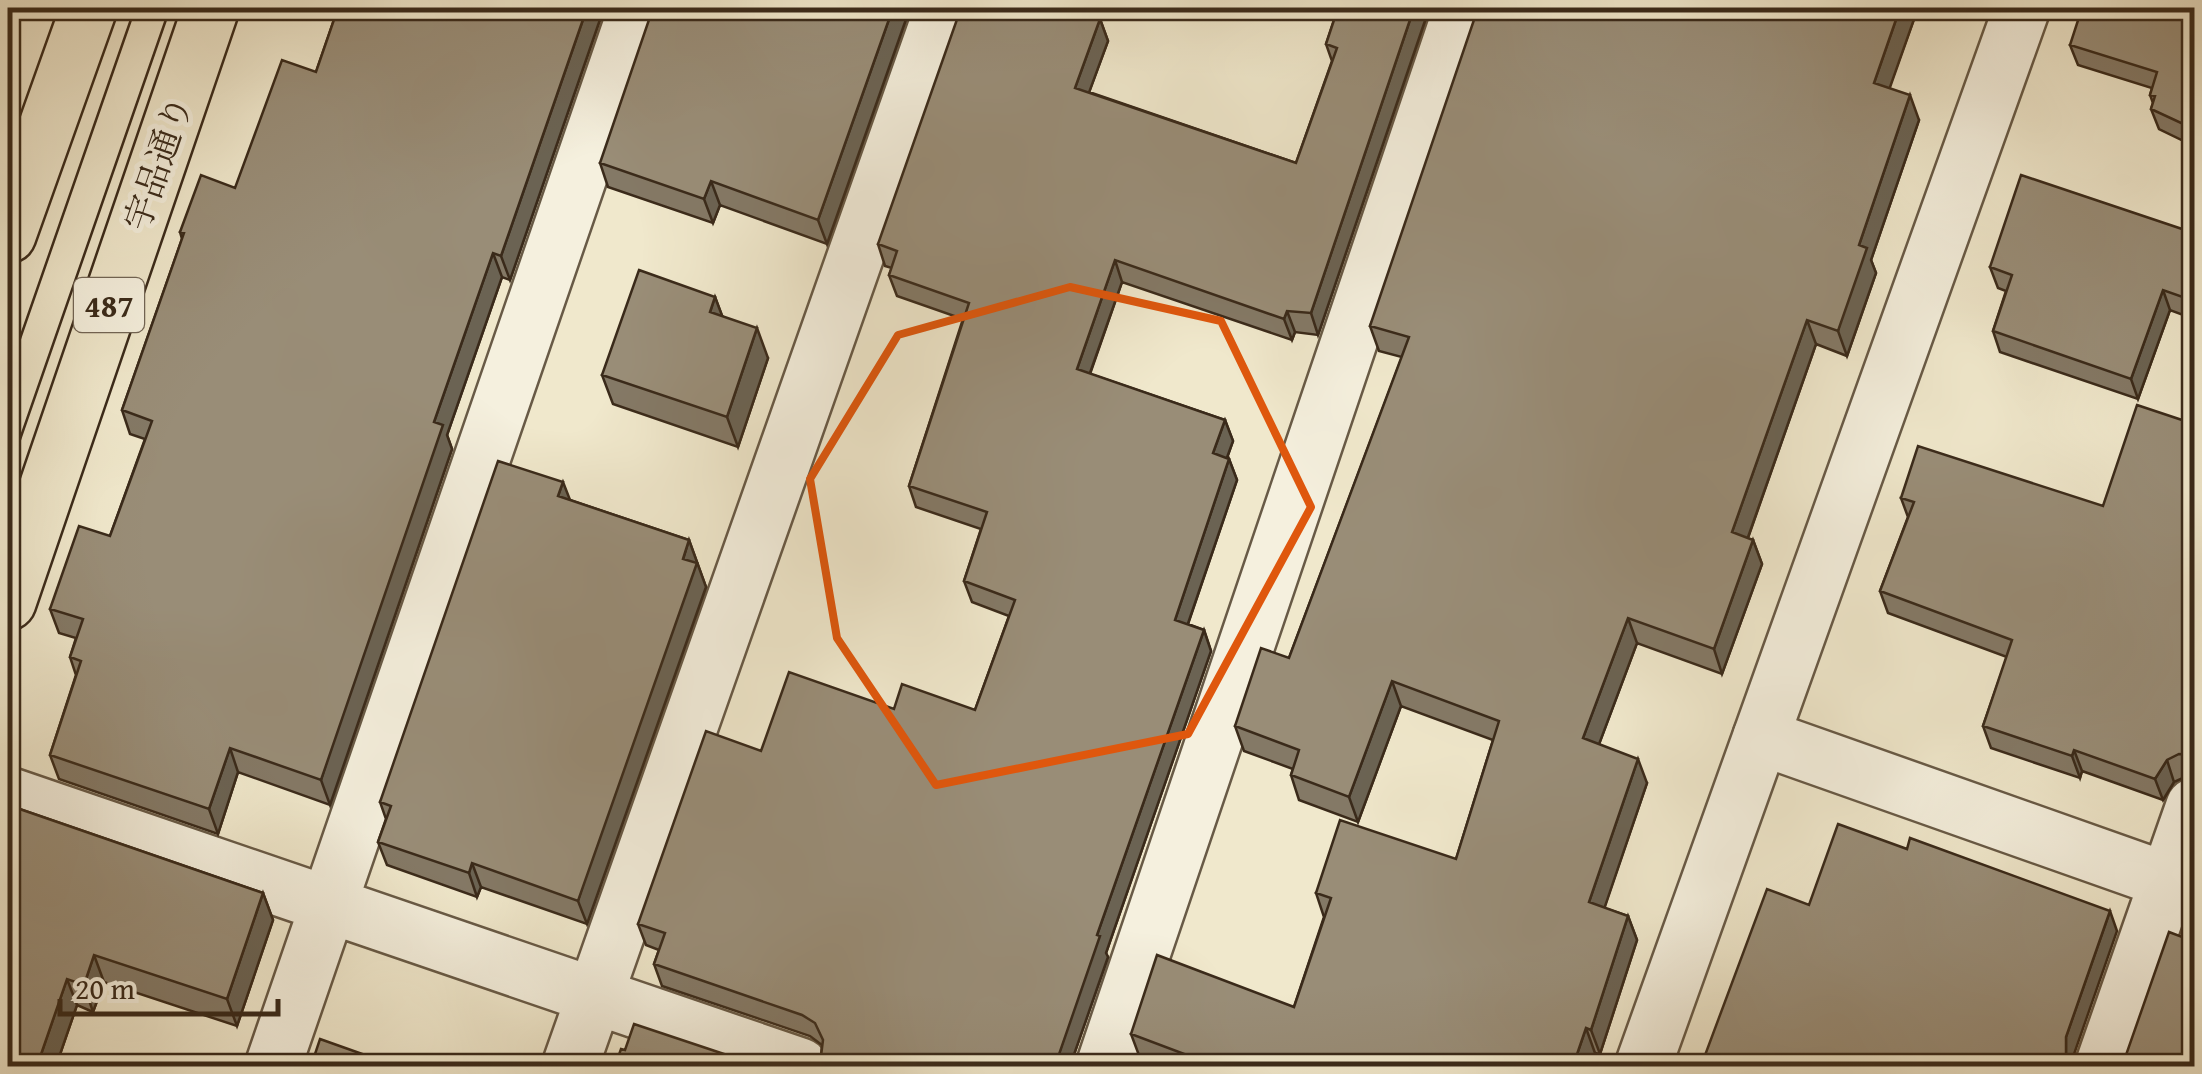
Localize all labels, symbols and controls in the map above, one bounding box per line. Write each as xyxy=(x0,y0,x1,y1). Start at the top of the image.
street label: 宇品通り xyxy=(111,89,205,237)
road number: 487 xyxy=(74,278,144,332)
scale bar xyxy=(60,954,278,1016)
text: 20 m xyxy=(75,966,135,1010)

